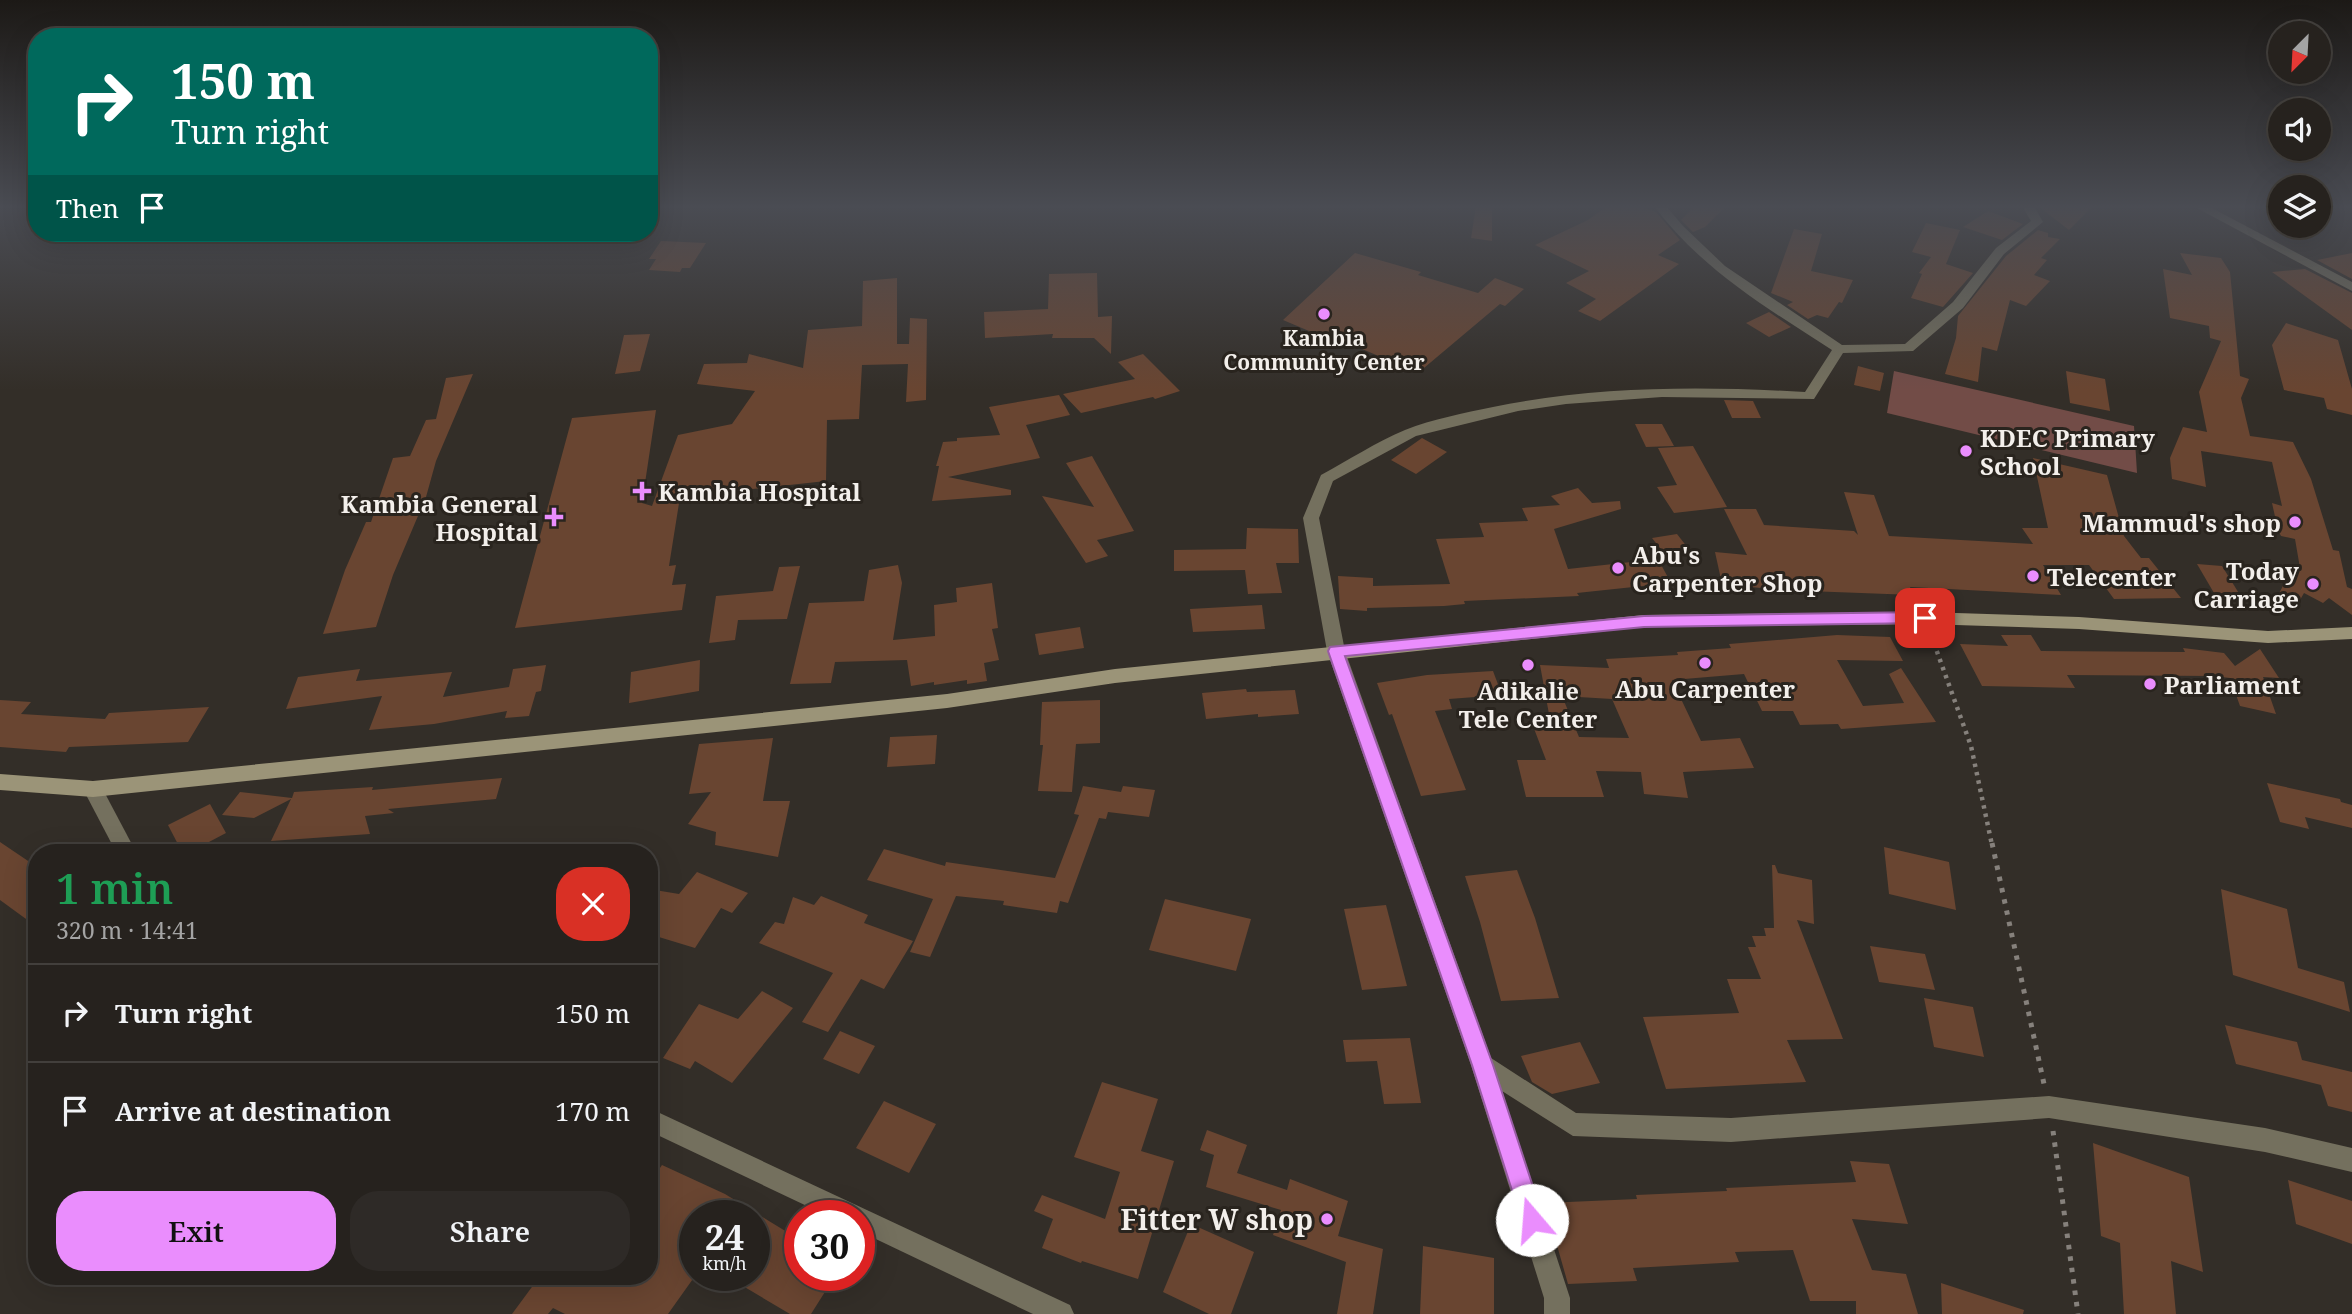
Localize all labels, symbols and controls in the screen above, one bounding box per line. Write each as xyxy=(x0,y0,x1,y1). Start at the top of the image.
north arrow xyxy=(2268,21,2331,84)
map controls xyxy=(2268,21,2331,238)
text: 150 m xyxy=(171,47,315,113)
icon: right xyxy=(56,56,147,147)
button: sound xyxy=(2268,98,2331,161)
text: Turn right xyxy=(171,110,329,153)
button: layers xyxy=(2268,175,2331,238)
icon: arrive xyxy=(133,189,171,227)
text: Then xyxy=(56,190,119,226)
marker: Kambia Community Center xyxy=(1316,306,1332,322)
place label: Kambia Community Center xyxy=(1223,324,1425,376)
place label: KDEC Primary School xyxy=(1980,421,2155,482)
marker: KDEC Primary School xyxy=(1958,443,1974,459)
place label: Kambia Hospital xyxy=(658,475,861,508)
marker: Kambia Hospital xyxy=(632,481,652,501)
place label: Kambia General Hospital xyxy=(341,487,539,548)
place label: Mammud's shop xyxy=(2082,506,2281,539)
marker: Kambia General Hospital xyxy=(544,507,564,527)
marker: Mammud's shop xyxy=(2287,514,2303,530)
place label: Abu's Carpenter Shop xyxy=(1632,538,1823,599)
place label: Today Carriage xyxy=(2193,554,2299,615)
marker: Abu's Carpenter Shop xyxy=(1610,560,1626,576)
place label: Telecenter xyxy=(2047,560,2176,593)
marker: Telecenter xyxy=(2025,568,2041,584)
marker: Today Carriage xyxy=(2305,576,2321,592)
pin xyxy=(1895,588,1955,648)
icon: arrive xyxy=(1906,599,1944,637)
marker: Abu Carpenter xyxy=(1697,655,1713,671)
marker: Adikalie Tele Center xyxy=(1520,657,1536,673)
place label: Parliament xyxy=(2164,668,2301,701)
place label: Abu Carpenter xyxy=(1615,672,1796,705)
place label: Adikalie Tele Center xyxy=(1459,674,1598,735)
marker: Parliament xyxy=(2142,676,2158,692)
text: 1 min xyxy=(56,859,173,916)
button: close xyxy=(556,867,630,941)
text: 320 m · 14:41 xyxy=(56,914,198,946)
icon: right xyxy=(56,994,94,1032)
text: Turn right xyxy=(115,995,252,1031)
text: 150 m xyxy=(555,995,630,1031)
icon: arrive xyxy=(56,1092,94,1130)
text: Arrive at destination xyxy=(115,1093,391,1129)
text: 170 m xyxy=(555,1093,630,1129)
position arrow xyxy=(1495,1183,1569,1257)
button: Exit xyxy=(56,1191,336,1271)
button: Share xyxy=(350,1191,630,1271)
speed limit sign: 30 xyxy=(784,1200,875,1291)
place label: Fitter W shop xyxy=(1121,1200,1313,1238)
marker: Fitter W shop xyxy=(1319,1211,1335,1227)
text: 24 xyxy=(705,1213,744,1260)
text: km/h xyxy=(702,1251,747,1275)

